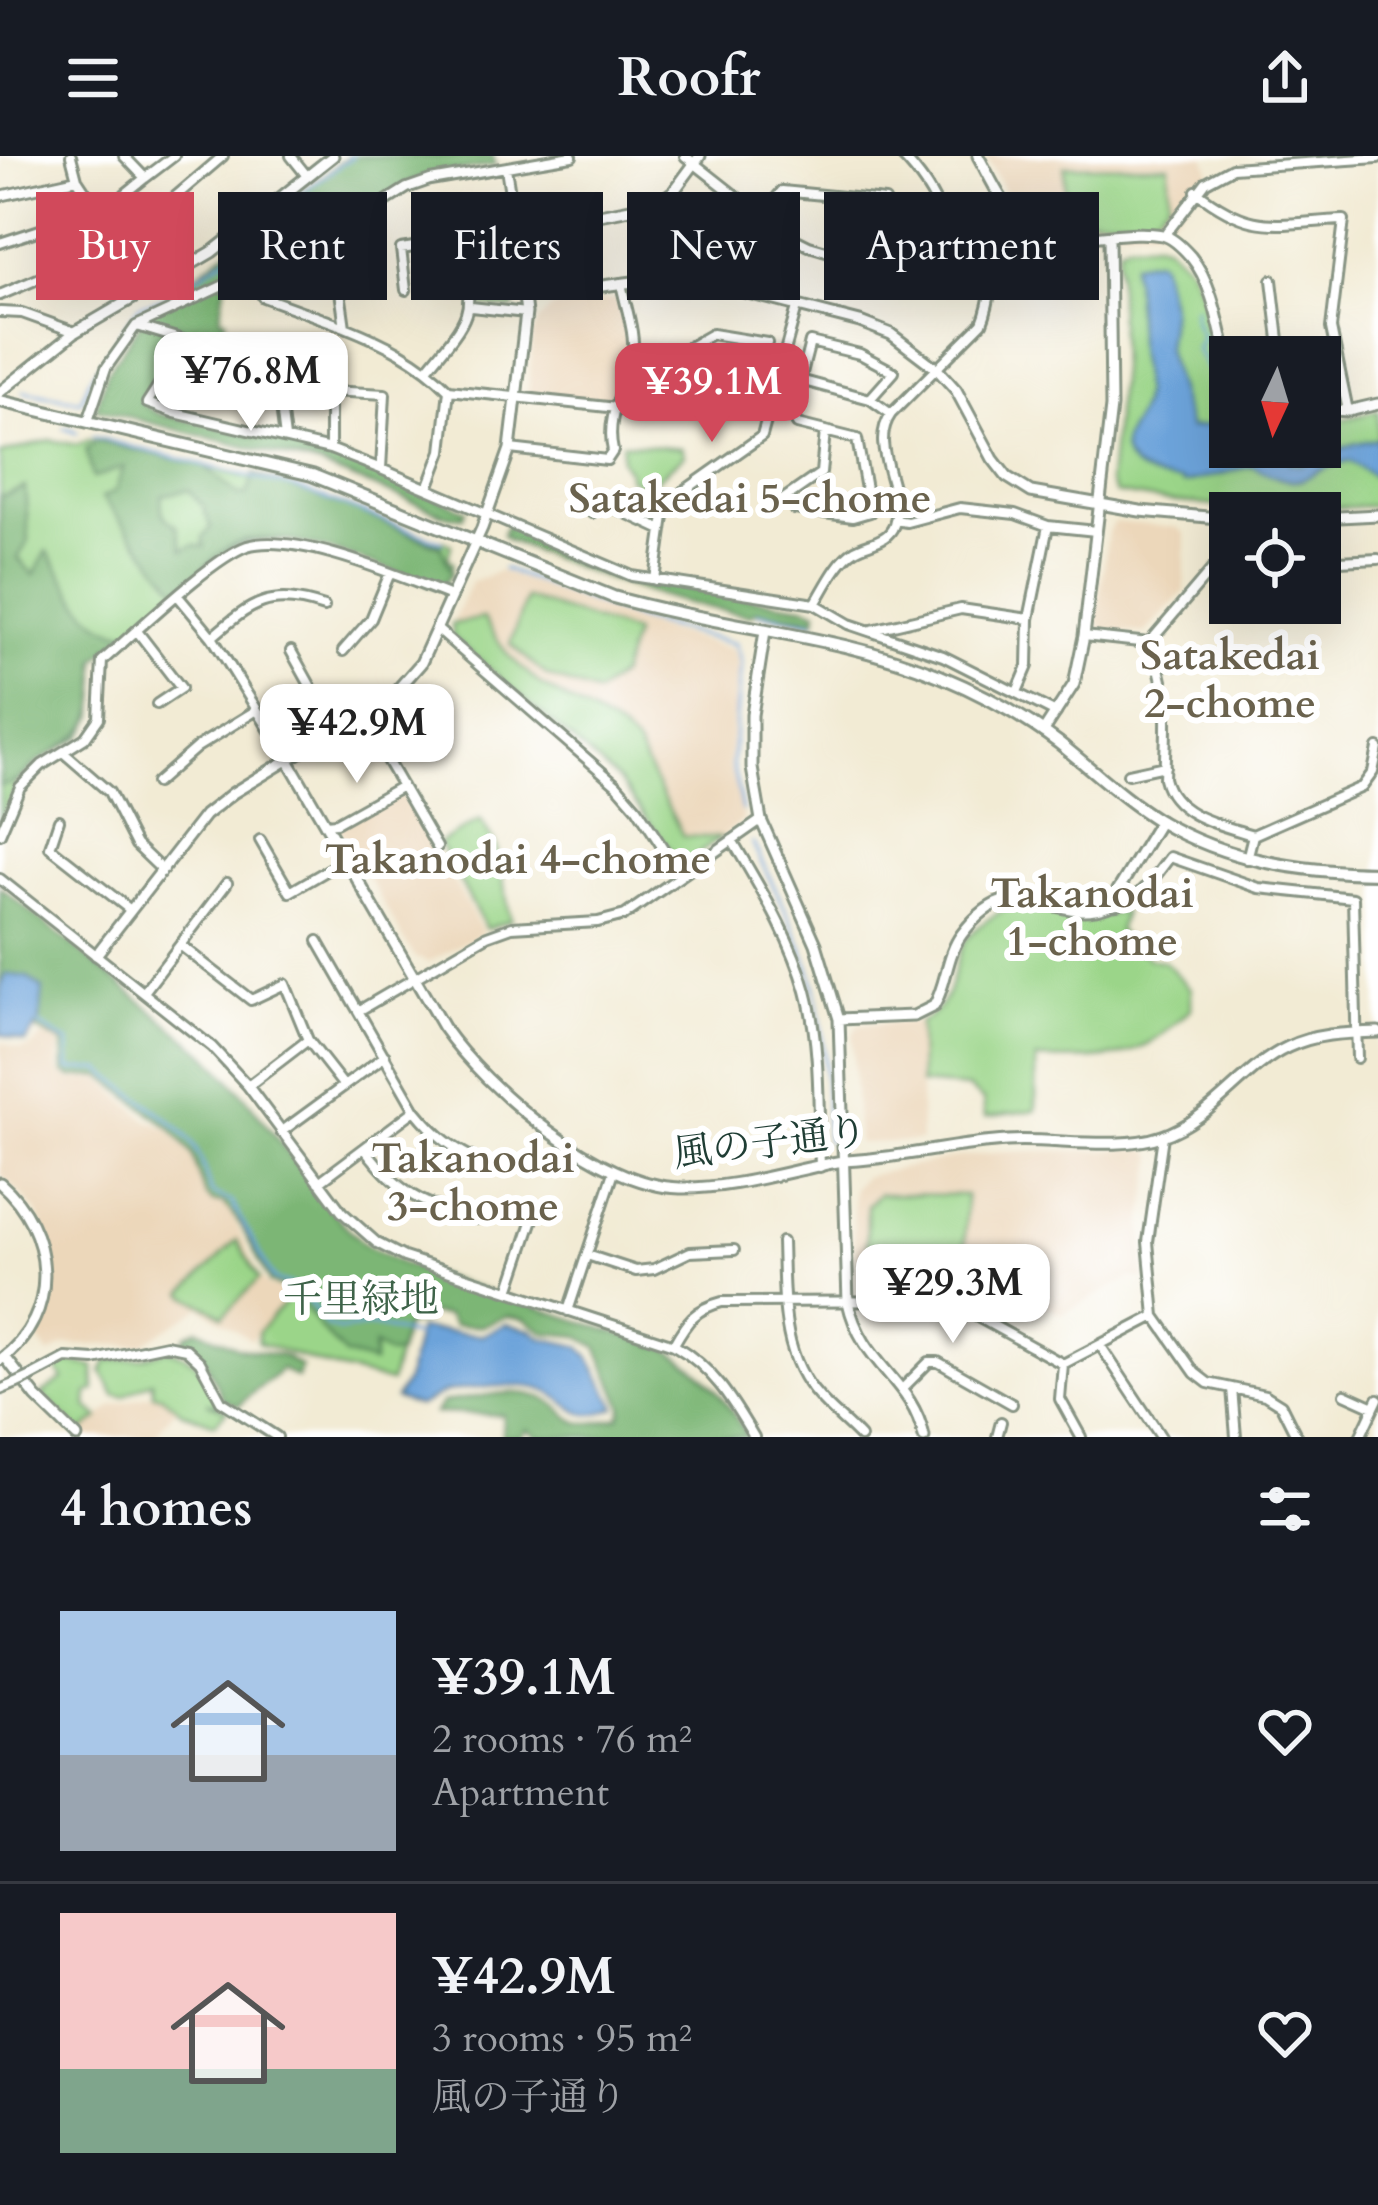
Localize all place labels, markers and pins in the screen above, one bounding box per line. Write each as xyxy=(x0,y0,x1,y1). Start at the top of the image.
pin: ¥76.8M xyxy=(153,332,349,434)
pin: ¥39.1M xyxy=(614,343,810,445)
pin: ¥42.9M xyxy=(259,684,455,786)
pin: ¥29.3M xyxy=(855,1244,1051,1346)

